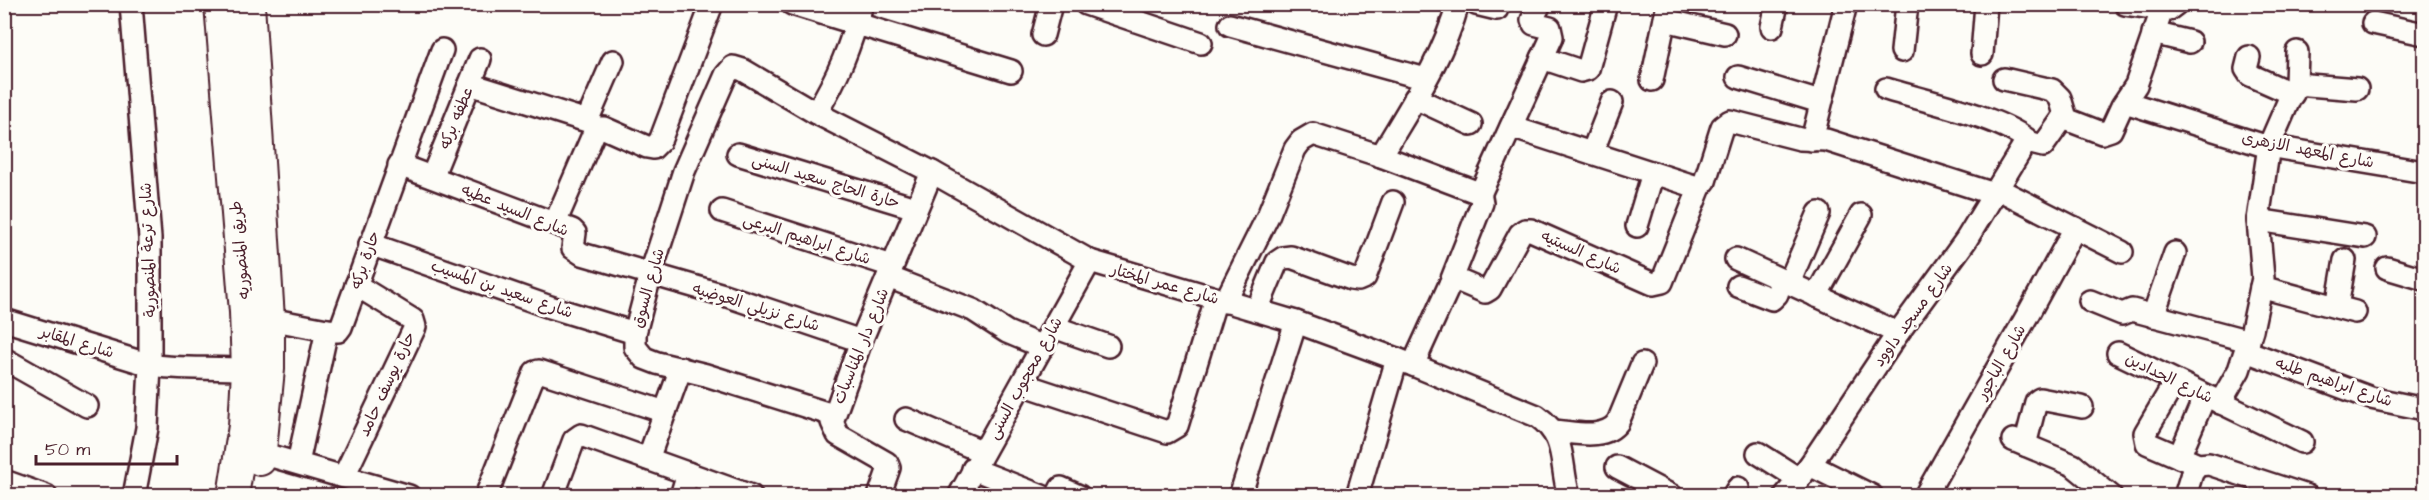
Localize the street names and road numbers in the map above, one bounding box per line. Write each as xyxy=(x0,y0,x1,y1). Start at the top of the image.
street label: عطفه بركه xyxy=(434,84,478,152)
street label: شارع المعهد الازهرى xyxy=(2240,126,2376,174)
street label: حارة الحاج سعيد السنى xyxy=(750,148,902,214)
street label: شارع السيد عطيه xyxy=(458,178,572,242)
street label: شارع ترعة المنصورية xyxy=(135,182,161,318)
street label: طريق المنصوريه xyxy=(225,200,255,300)
street label: شارع ابراهيم البرعى xyxy=(740,208,874,271)
street label: شارع السبتيه xyxy=(1537,225,1625,279)
street label: حارة بركه xyxy=(345,228,385,292)
street label: شارع السوق xyxy=(626,246,670,330)
street label: شارع سعيد بن المسيب xyxy=(428,254,576,324)
street label: شارع عمر المختار xyxy=(1107,258,1221,310)
street label: شارع مسجد داوود xyxy=(1868,259,1958,371)
street label: شارع نزيلي العوضيه xyxy=(689,277,822,340)
street label: شارع دار المناسبات xyxy=(828,285,894,407)
street label: شارع محجوب السنى xyxy=(982,313,1068,443)
street label: شارع المقابر xyxy=(35,320,117,364)
street label: شارع الباجور xyxy=(1970,321,2031,405)
street label: حارة يوسف حامد xyxy=(353,328,421,440)
street label: شارع الحدادين xyxy=(2122,347,2216,409)
street label: شارع ابراهيم طلبه xyxy=(2272,352,2395,413)

